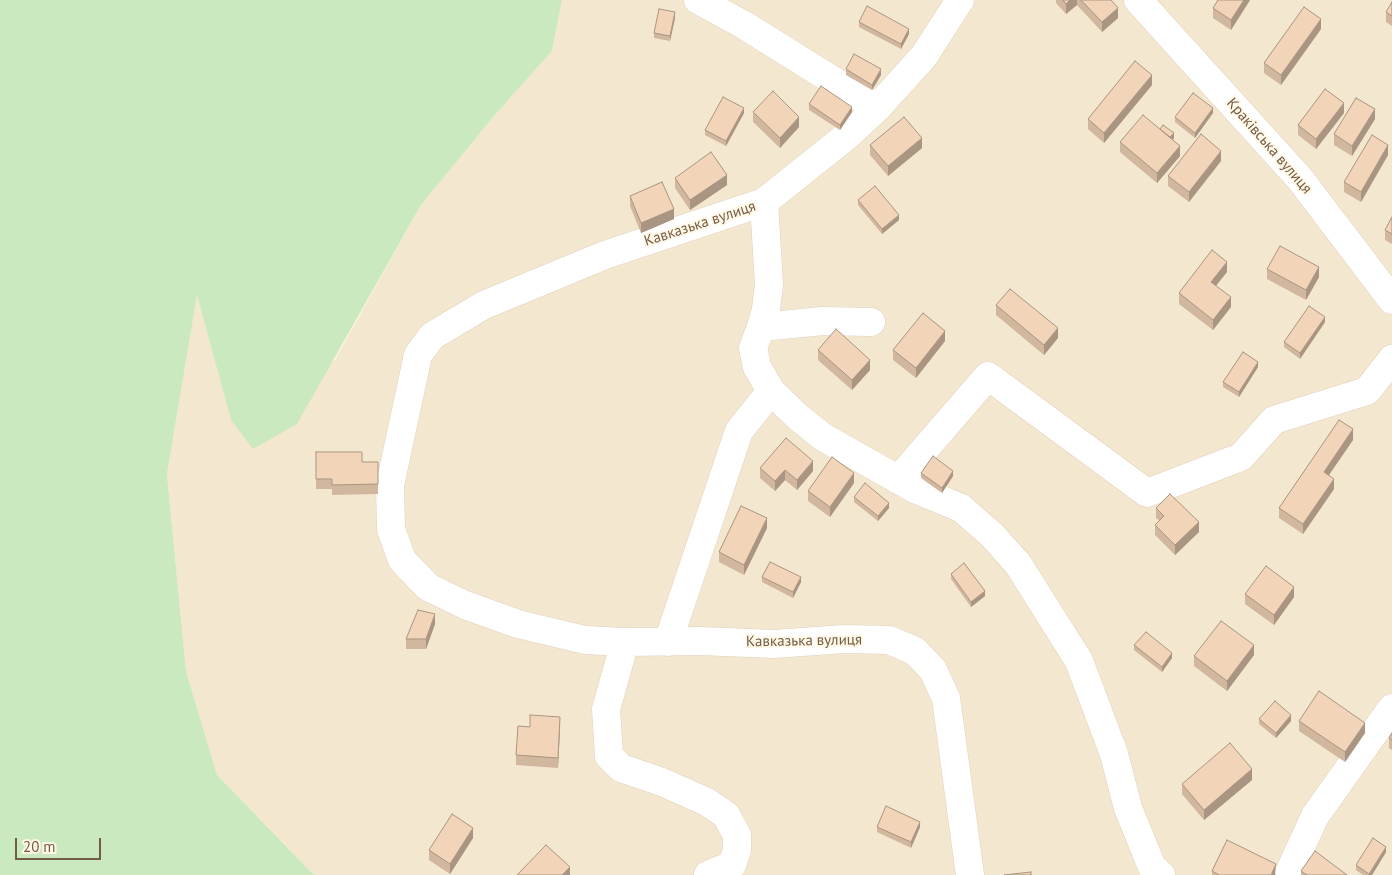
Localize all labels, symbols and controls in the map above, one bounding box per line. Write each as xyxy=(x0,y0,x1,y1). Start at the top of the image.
street label: Краківська вулиця xyxy=(1222,94,1316,198)
street label: Кавказька вулиця xyxy=(642,197,758,251)
street label: Кавказька вулиця xyxy=(746,631,862,651)
scale bar xyxy=(18,828,104,860)
text: 20 m xyxy=(23,837,56,856)

